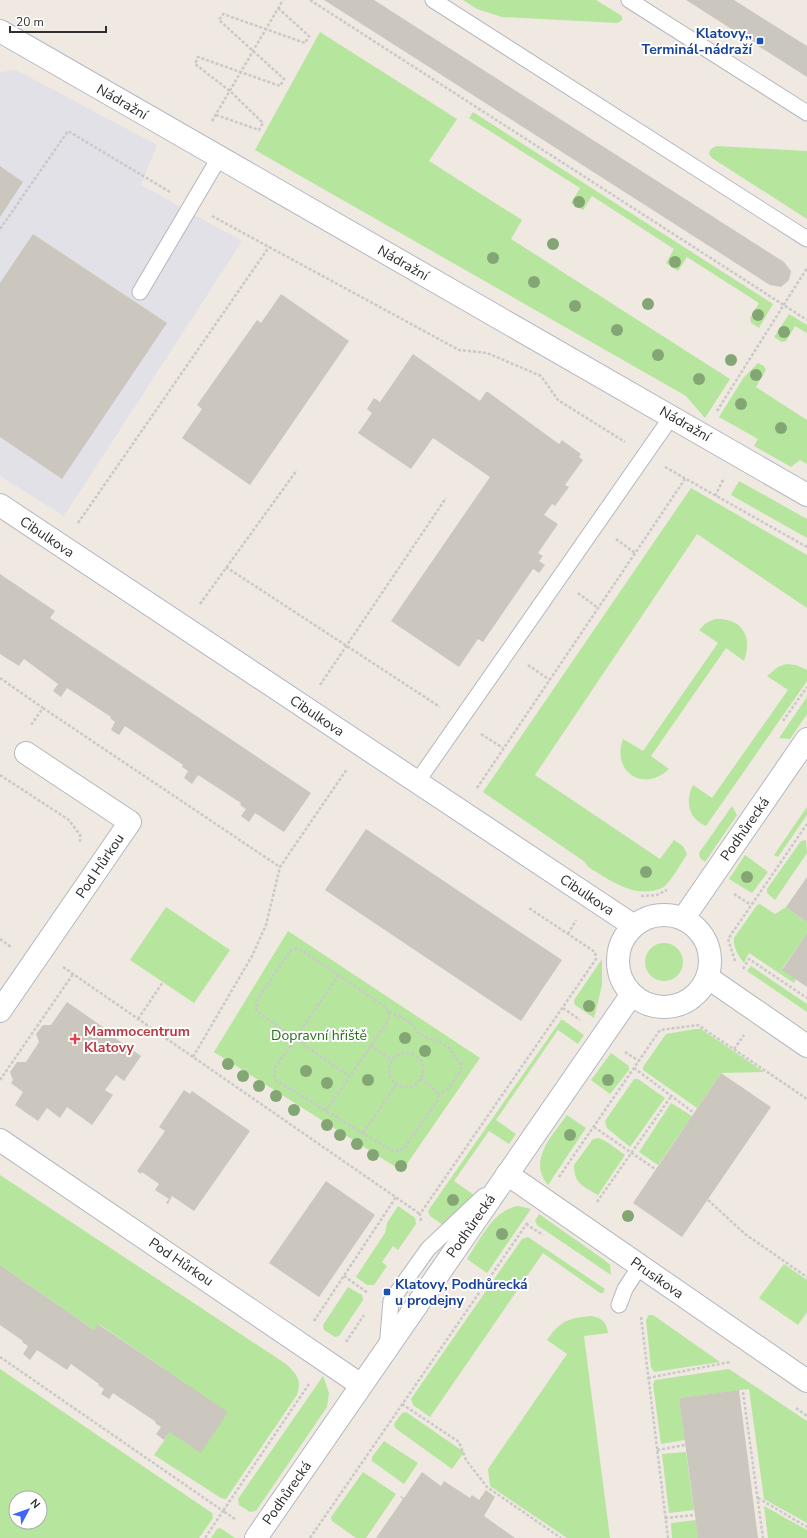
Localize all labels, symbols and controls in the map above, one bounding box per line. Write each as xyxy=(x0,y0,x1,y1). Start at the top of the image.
scale bar xyxy=(10,8,106,34)
text: 20 m xyxy=(16,14,44,30)
place label: Klatovy,, Terminál-nádraží xyxy=(642,24,753,59)
marker: Klatovy,, Terminál-nádraží xyxy=(755,36,765,46)
street label: Nádražní xyxy=(93,80,152,125)
street label: Nádražní xyxy=(374,241,433,286)
street label: Nádražní xyxy=(656,402,715,447)
street label: Cibulkova xyxy=(16,512,78,562)
street label: Cibulkova xyxy=(286,691,348,741)
street label: Podhůrecká xyxy=(716,793,774,865)
street label: Pod Hůrkou xyxy=(71,830,129,902)
street label: Cibulkova xyxy=(556,870,618,920)
place label: Mammocentrum Klatovy xyxy=(84,1022,190,1057)
park label: Dopravní hřiště xyxy=(271,1026,367,1045)
marker: Mammocentrum Klatovy xyxy=(69,1033,81,1045)
street label: Podhůrecká xyxy=(442,1190,500,1262)
street label: Pod Hůrkou xyxy=(145,1233,217,1291)
street label: Prusíkova xyxy=(627,1253,687,1303)
place label: Klatovy, Podhůrecká u prodejny xyxy=(395,1275,528,1310)
marker: Klatovy, Podhůrecká u prodejny xyxy=(382,1287,392,1297)
street label: Podhůrecká xyxy=(258,1457,316,1529)
north arrow xyxy=(8,1490,48,1530)
text: N xyxy=(27,1496,44,1512)

